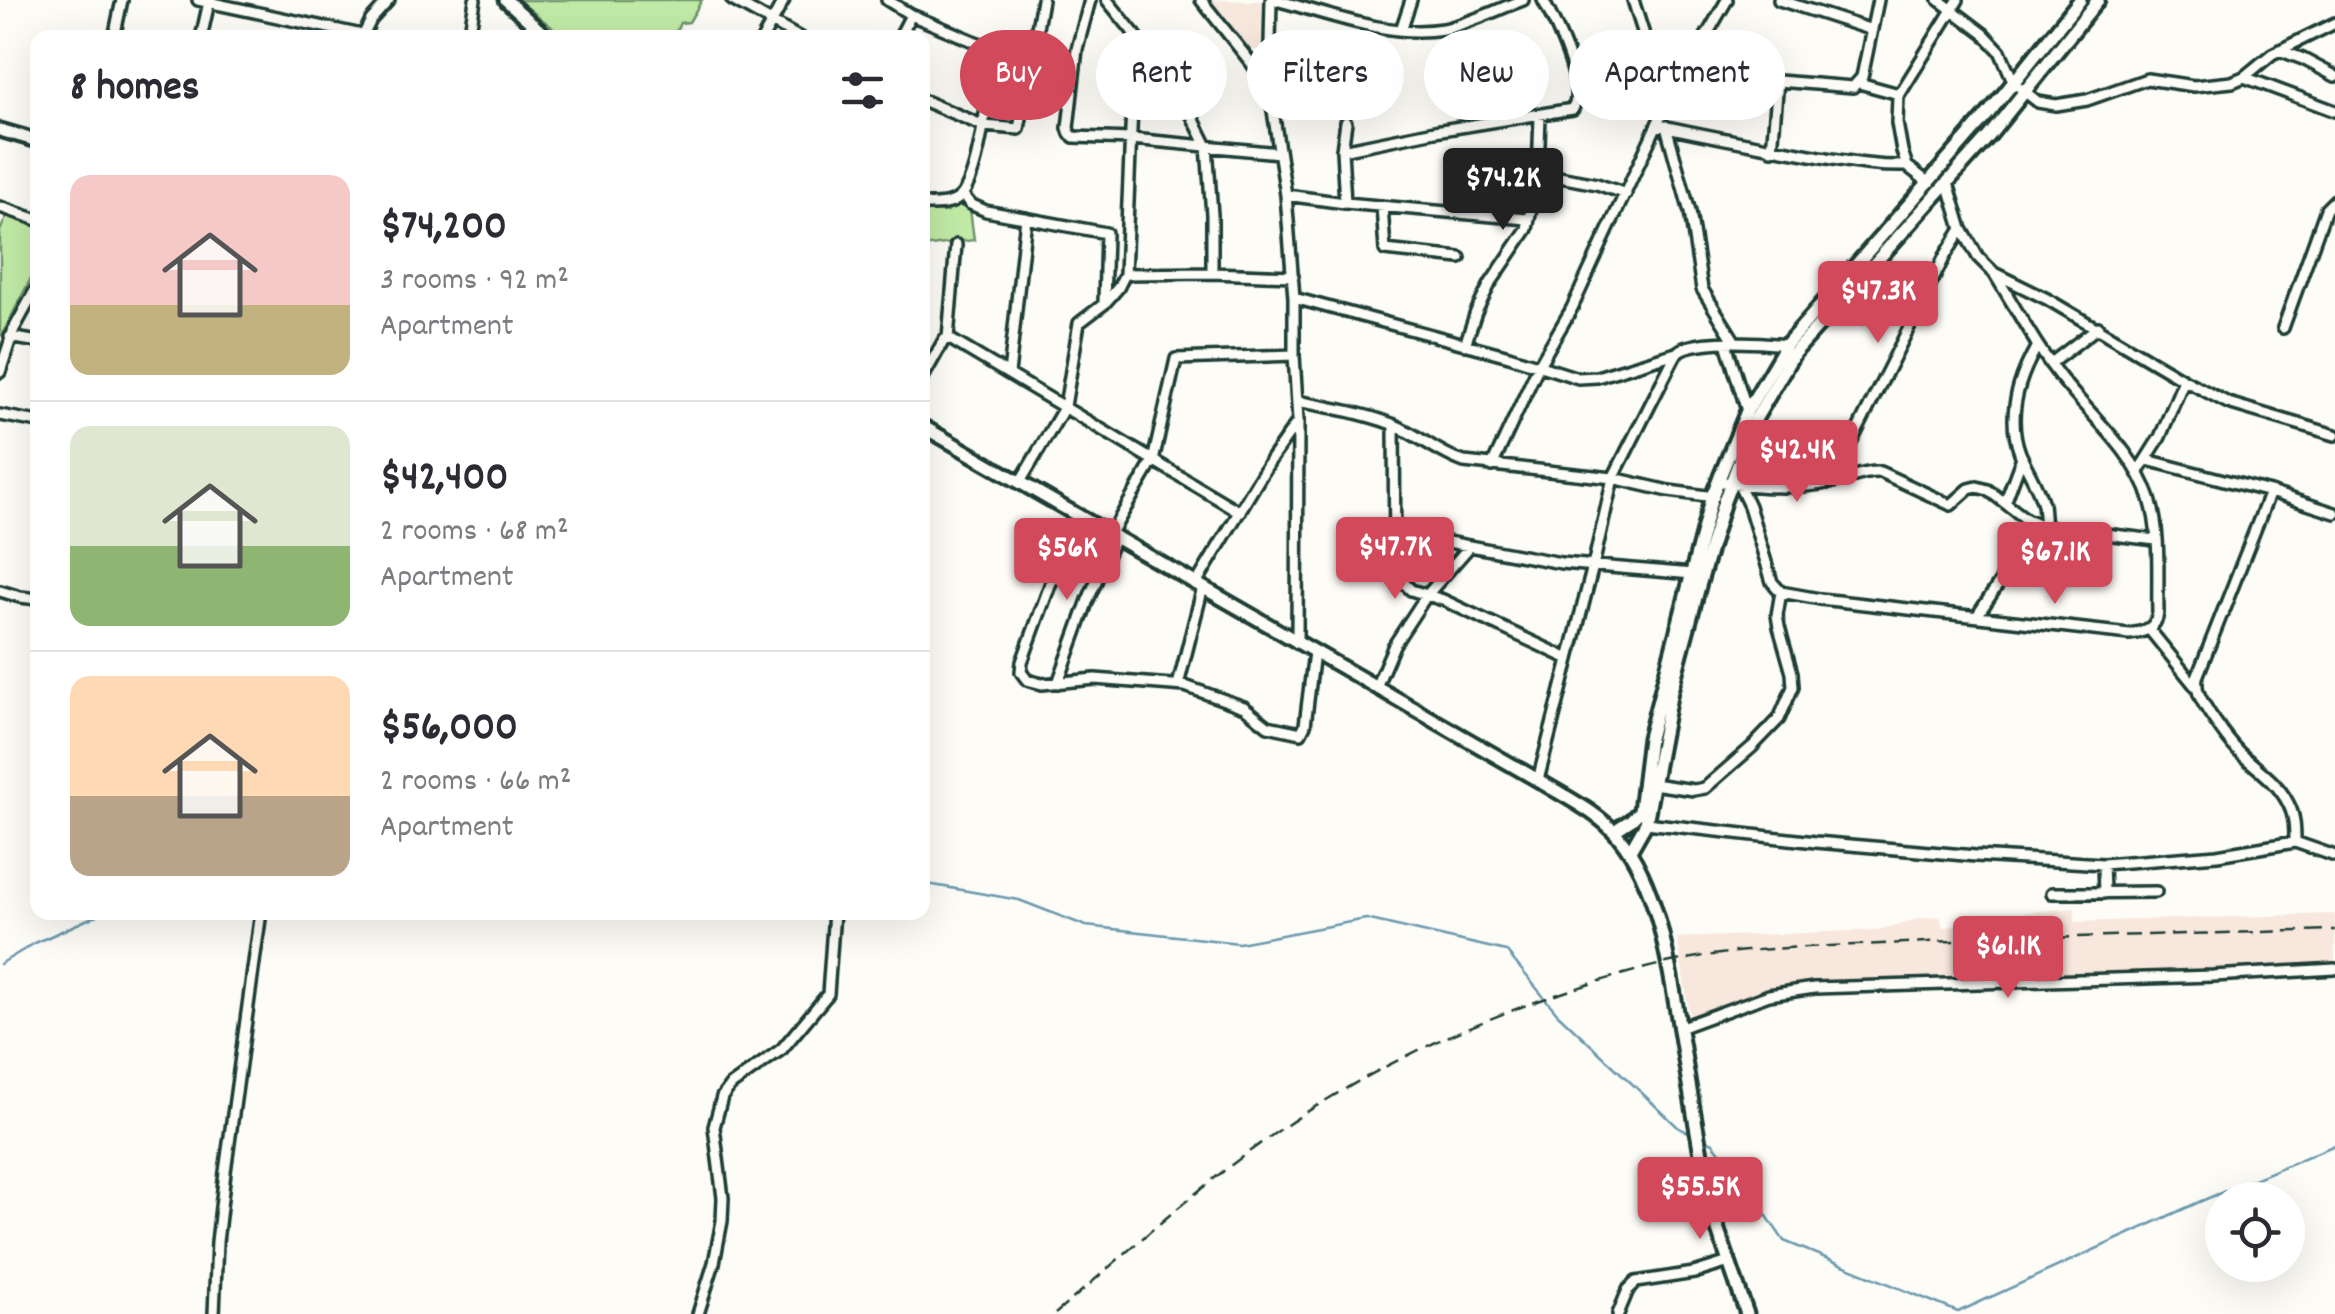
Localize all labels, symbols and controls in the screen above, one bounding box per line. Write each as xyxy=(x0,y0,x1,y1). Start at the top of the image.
chip: Buy xyxy=(960,30,1076,120)
chip: Rent xyxy=(1096,30,1227,120)
chip: Filters xyxy=(1247,30,1404,120)
chip: New xyxy=(1424,30,1549,120)
chip: Apartment xyxy=(1569,30,1785,120)
text: 8 homes xyxy=(70,60,199,120)
icon: filters xyxy=(835,63,890,118)
pin: $74.2K xyxy=(1422,148,1584,233)
text: $74.2K xyxy=(1465,157,1541,203)
text: $74,200 xyxy=(380,199,507,259)
icon: home xyxy=(150,215,270,335)
text: 3 rooms · 92 m² xyxy=(380,259,569,305)
pin: $47.3K xyxy=(1797,261,1959,346)
text: $47.3K xyxy=(1840,270,1916,316)
text: Apartment xyxy=(380,305,514,351)
pin: $42.4K xyxy=(1716,420,1878,505)
text: $42.4K xyxy=(1759,429,1835,475)
text: $42,400 xyxy=(380,450,508,510)
icon: home xyxy=(150,466,270,586)
text: 2 rooms · 68 m² xyxy=(380,510,569,556)
pin: $47.7K xyxy=(1314,517,1476,602)
pin: $56K xyxy=(1008,518,1126,603)
pin: $67.1K xyxy=(1974,522,2136,607)
text: $47.7K xyxy=(1358,526,1432,572)
text: $56K xyxy=(1036,527,1098,573)
text: $67.1K xyxy=(2019,531,2091,577)
text: Apartment xyxy=(380,556,514,602)
text: $56,000 xyxy=(380,700,518,760)
icon: home xyxy=(150,716,270,836)
text: 2 rooms · 66 m² xyxy=(380,760,571,806)
text: Apartment xyxy=(380,806,514,852)
pin: $61.1K xyxy=(1927,916,2089,1001)
text: $61.1K xyxy=(1975,925,2041,971)
pin: $55.5K xyxy=(1619,1157,1781,1242)
text: $55.5K xyxy=(1660,1166,1740,1212)
map controls xyxy=(2205,1182,2305,1282)
button: locate xyxy=(2205,1182,2305,1282)

